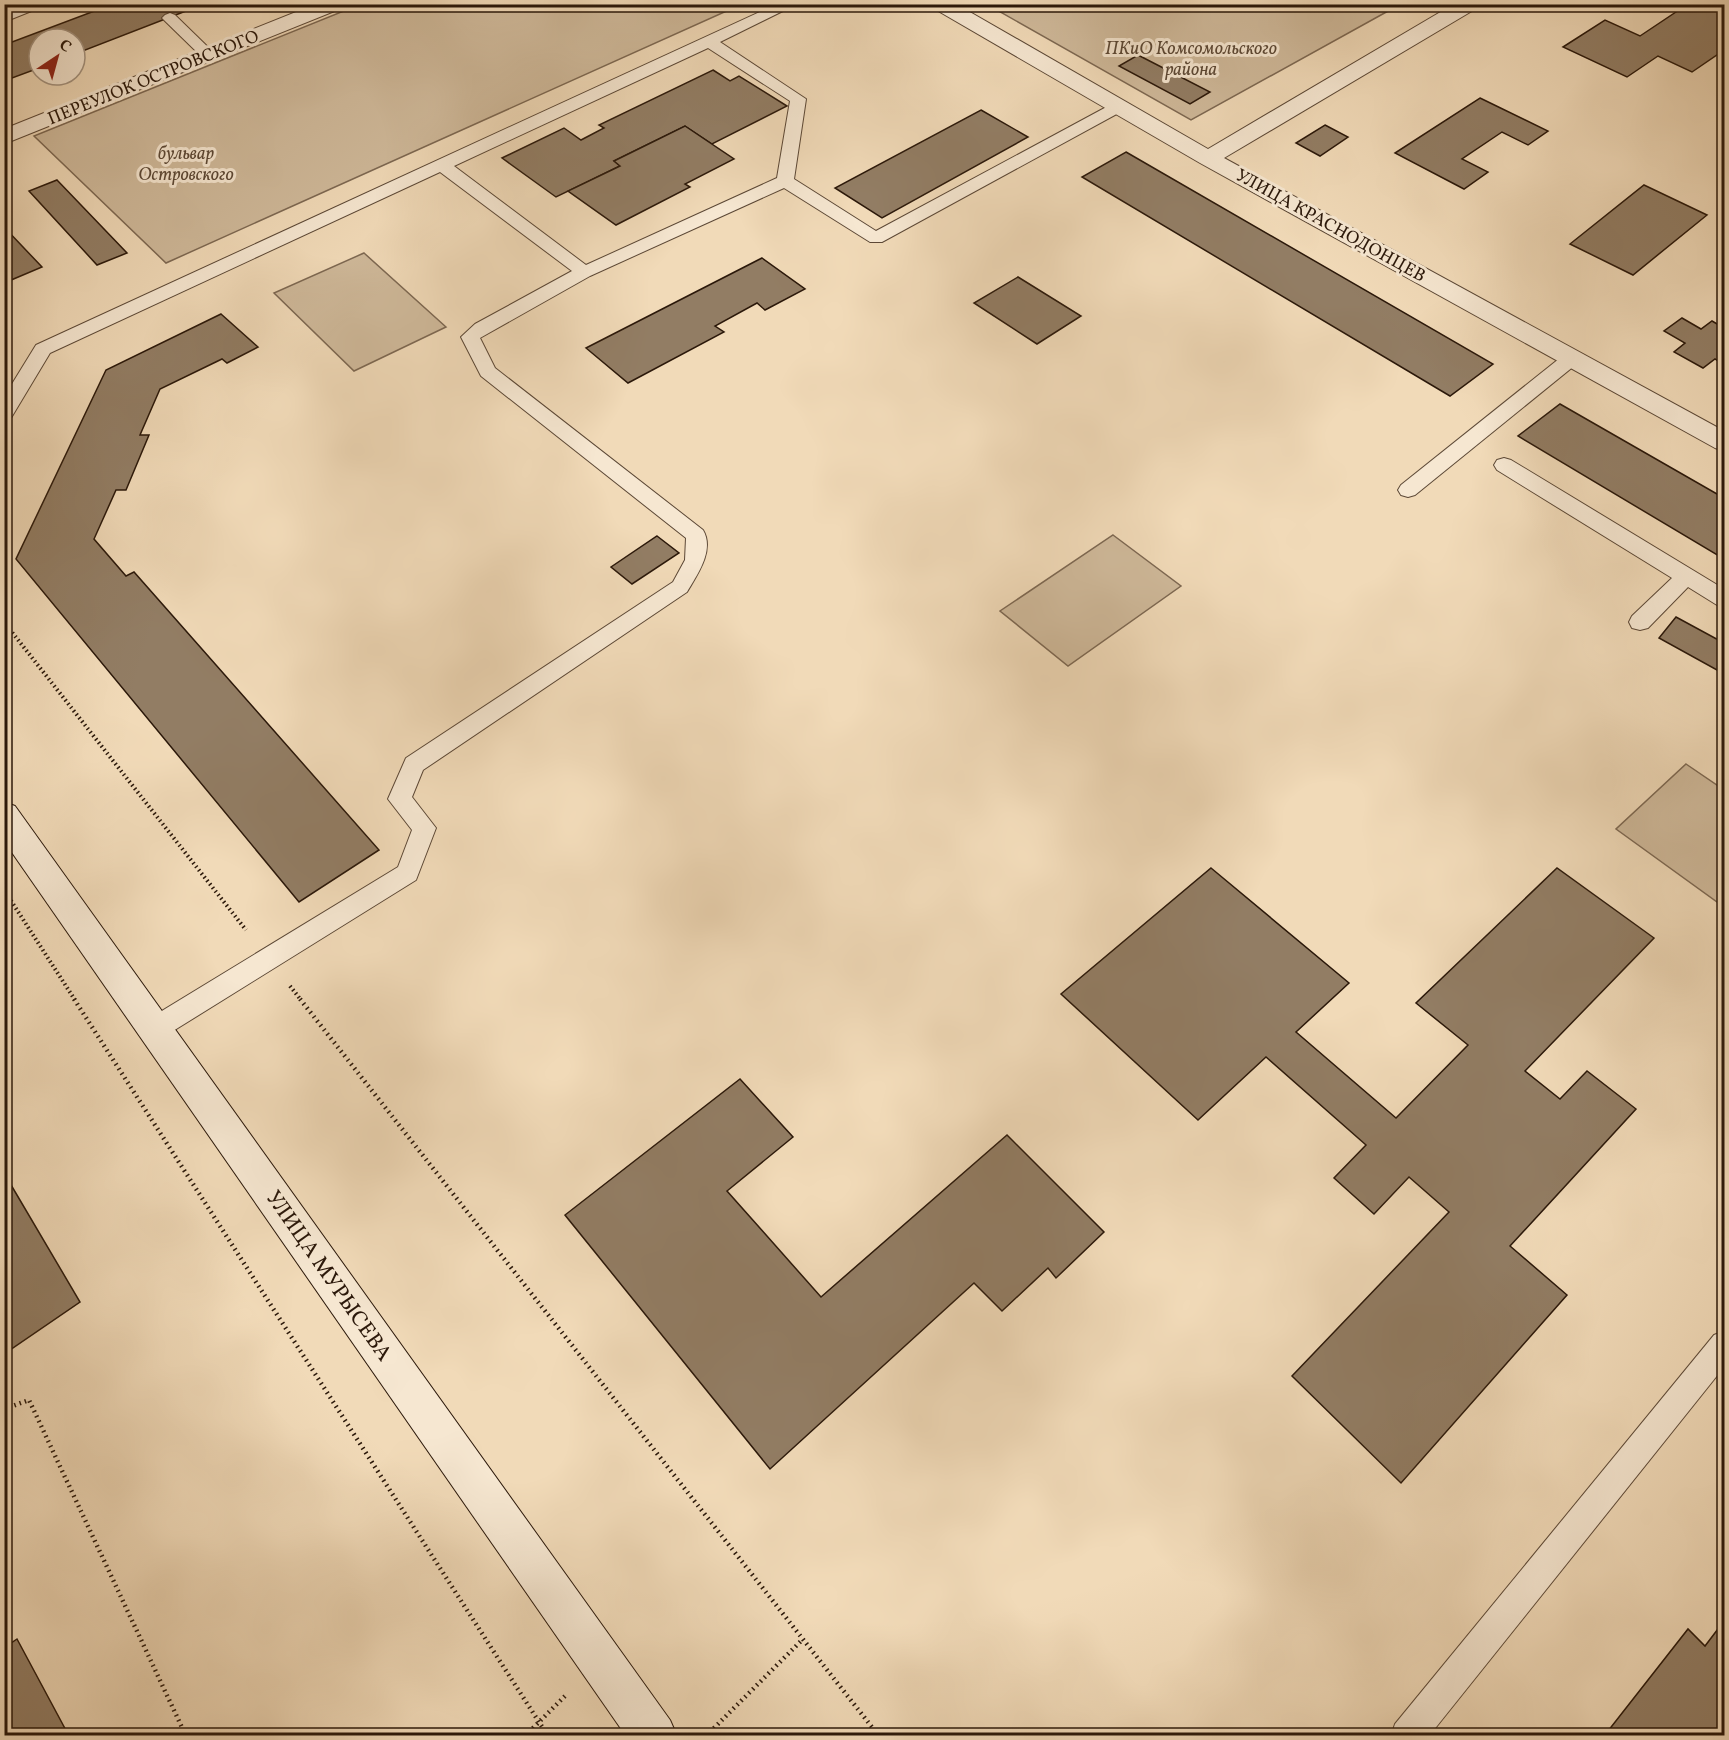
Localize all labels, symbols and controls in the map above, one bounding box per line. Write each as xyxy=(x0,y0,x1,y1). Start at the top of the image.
street label: ПЕРЕУЛОК ОСТРОВСКОГО xyxy=(44,25,262,129)
north arrow xyxy=(27,27,87,87)
park label: ПКиО Комсомольского района xyxy=(1105,37,1277,83)
park label: бульвар Островского xyxy=(138,142,234,188)
street label: УЛИЦА КРАСНОДОНЦЕВ xyxy=(1231,164,1430,289)
street label: УЛИЦА МУРЫСЕВА xyxy=(257,1185,399,1368)

